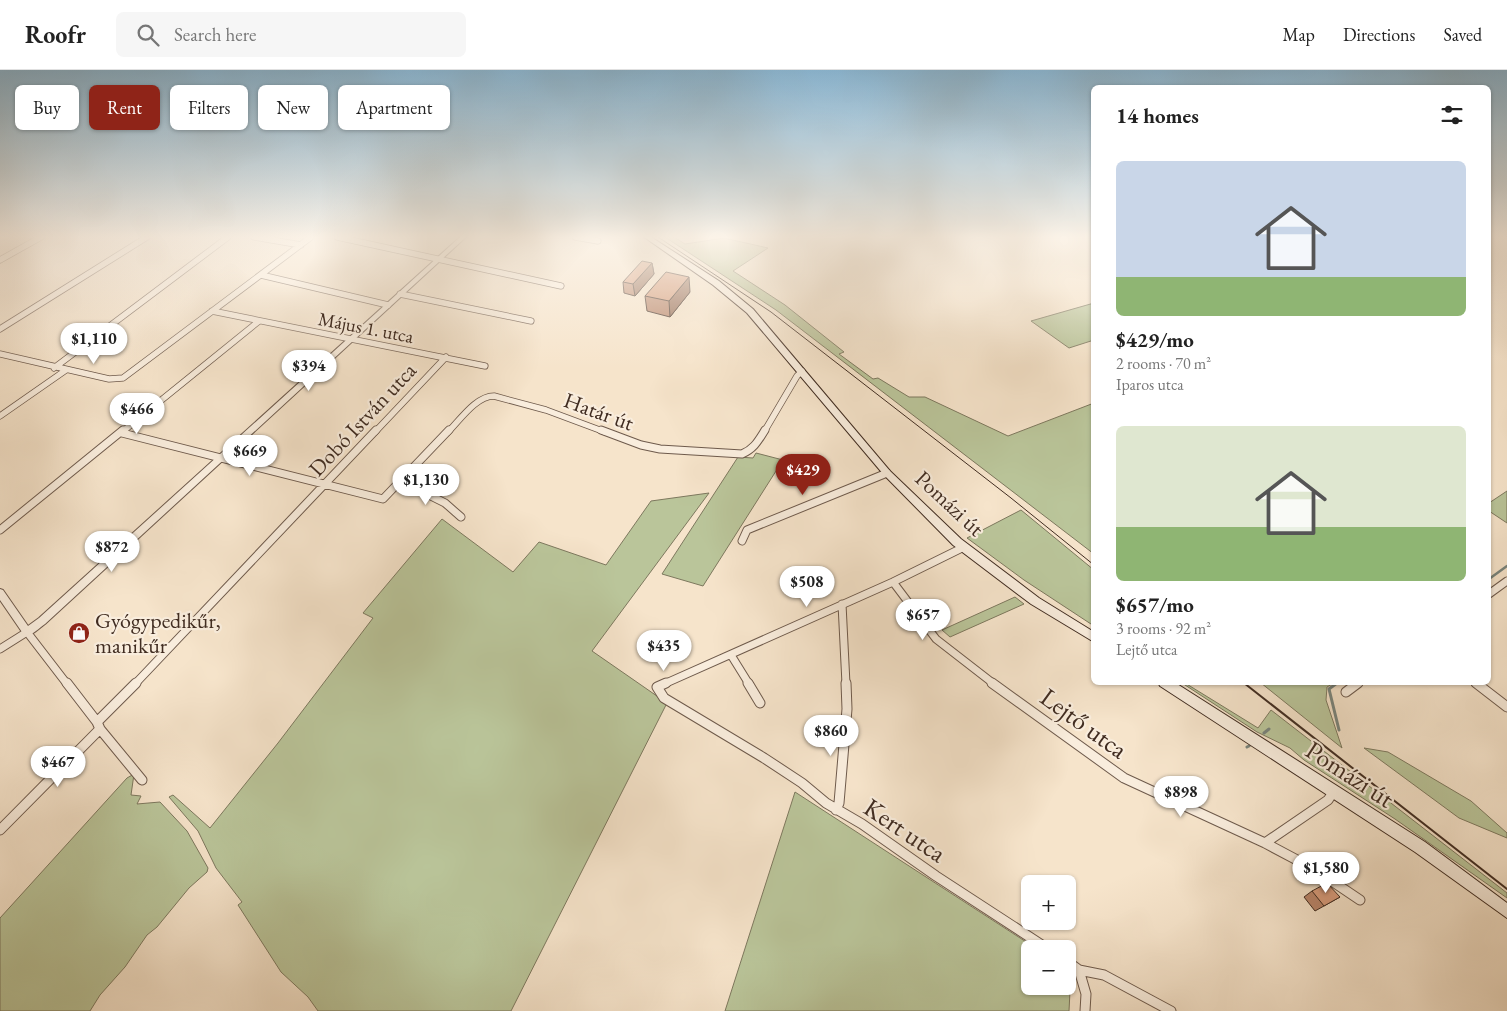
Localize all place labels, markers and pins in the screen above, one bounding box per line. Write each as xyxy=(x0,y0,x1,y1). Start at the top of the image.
pin: $1,110 xyxy=(53,322,135,365)
pin: $394 xyxy=(279,350,339,392)
pin: $466 xyxy=(107,392,167,435)
pin: $669 xyxy=(220,434,280,477)
pin: $429 xyxy=(773,454,833,496)
pin: $1,130 xyxy=(385,464,467,506)
pin: $872 xyxy=(82,530,142,573)
pin: $508 xyxy=(777,566,837,608)
pin: $657 xyxy=(893,598,953,641)
place label: Gyógypedikűr, manikűr xyxy=(95,606,221,660)
shop icon: Gyógypedikűr, manikűr xyxy=(67,621,91,645)
pin: $435 xyxy=(634,630,694,672)
pin: $860 xyxy=(801,714,861,757)
pin: $467 xyxy=(28,746,88,788)
pin: $898 xyxy=(1151,776,1211,818)
pin: $1,580 xyxy=(1285,852,1367,894)

